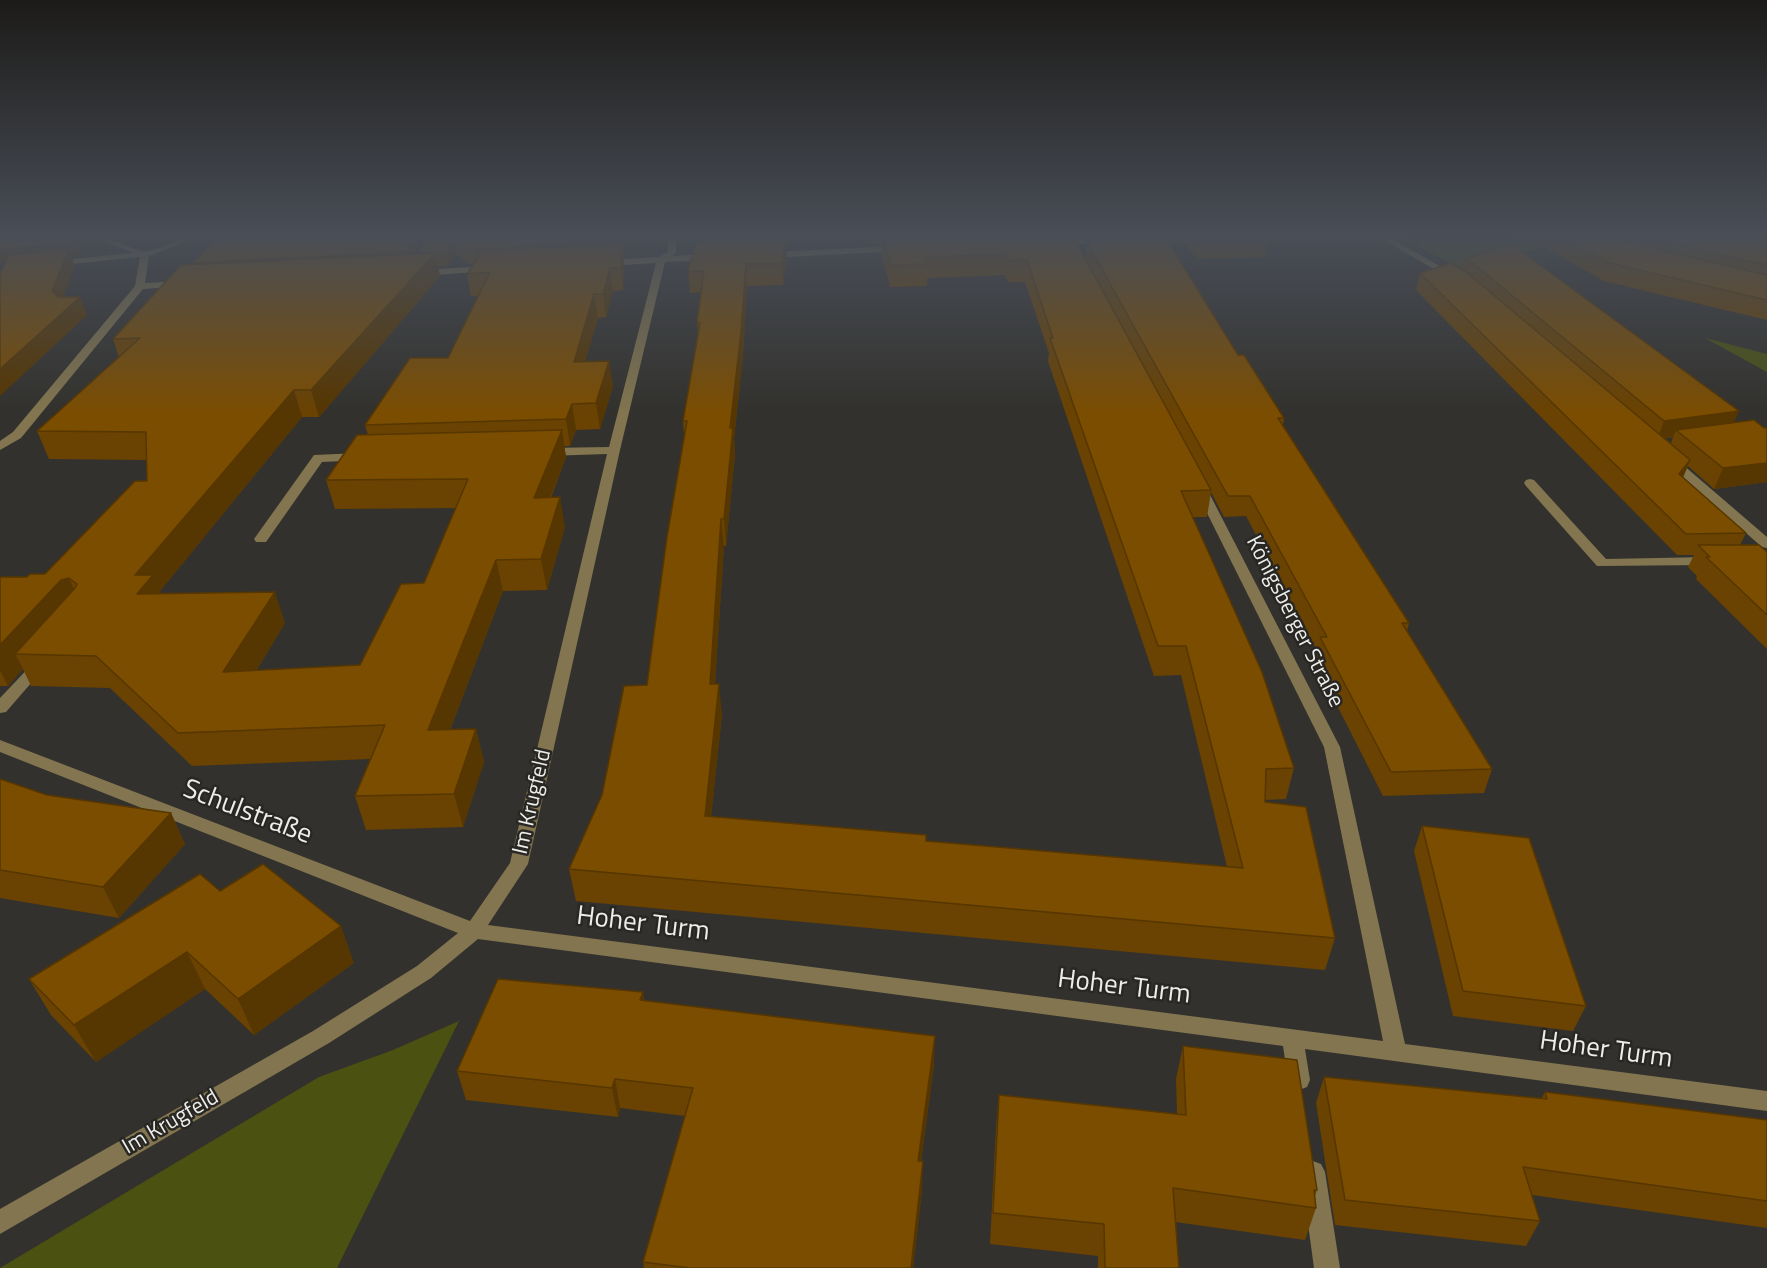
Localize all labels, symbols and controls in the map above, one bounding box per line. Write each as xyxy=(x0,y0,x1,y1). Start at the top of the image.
street label: Königsberger Straße xyxy=(1239,532,1349,712)
street label: Im Krugfeld xyxy=(508,747,558,857)
street label: Schulstraße xyxy=(178,774,316,852)
street label: Hoher Turm xyxy=(575,901,711,949)
street label: Hoher Turm xyxy=(1056,964,1192,1012)
street label: Hoher Turm xyxy=(1537,1026,1675,1076)
street label: Im Krugfeld xyxy=(118,1085,224,1161)

